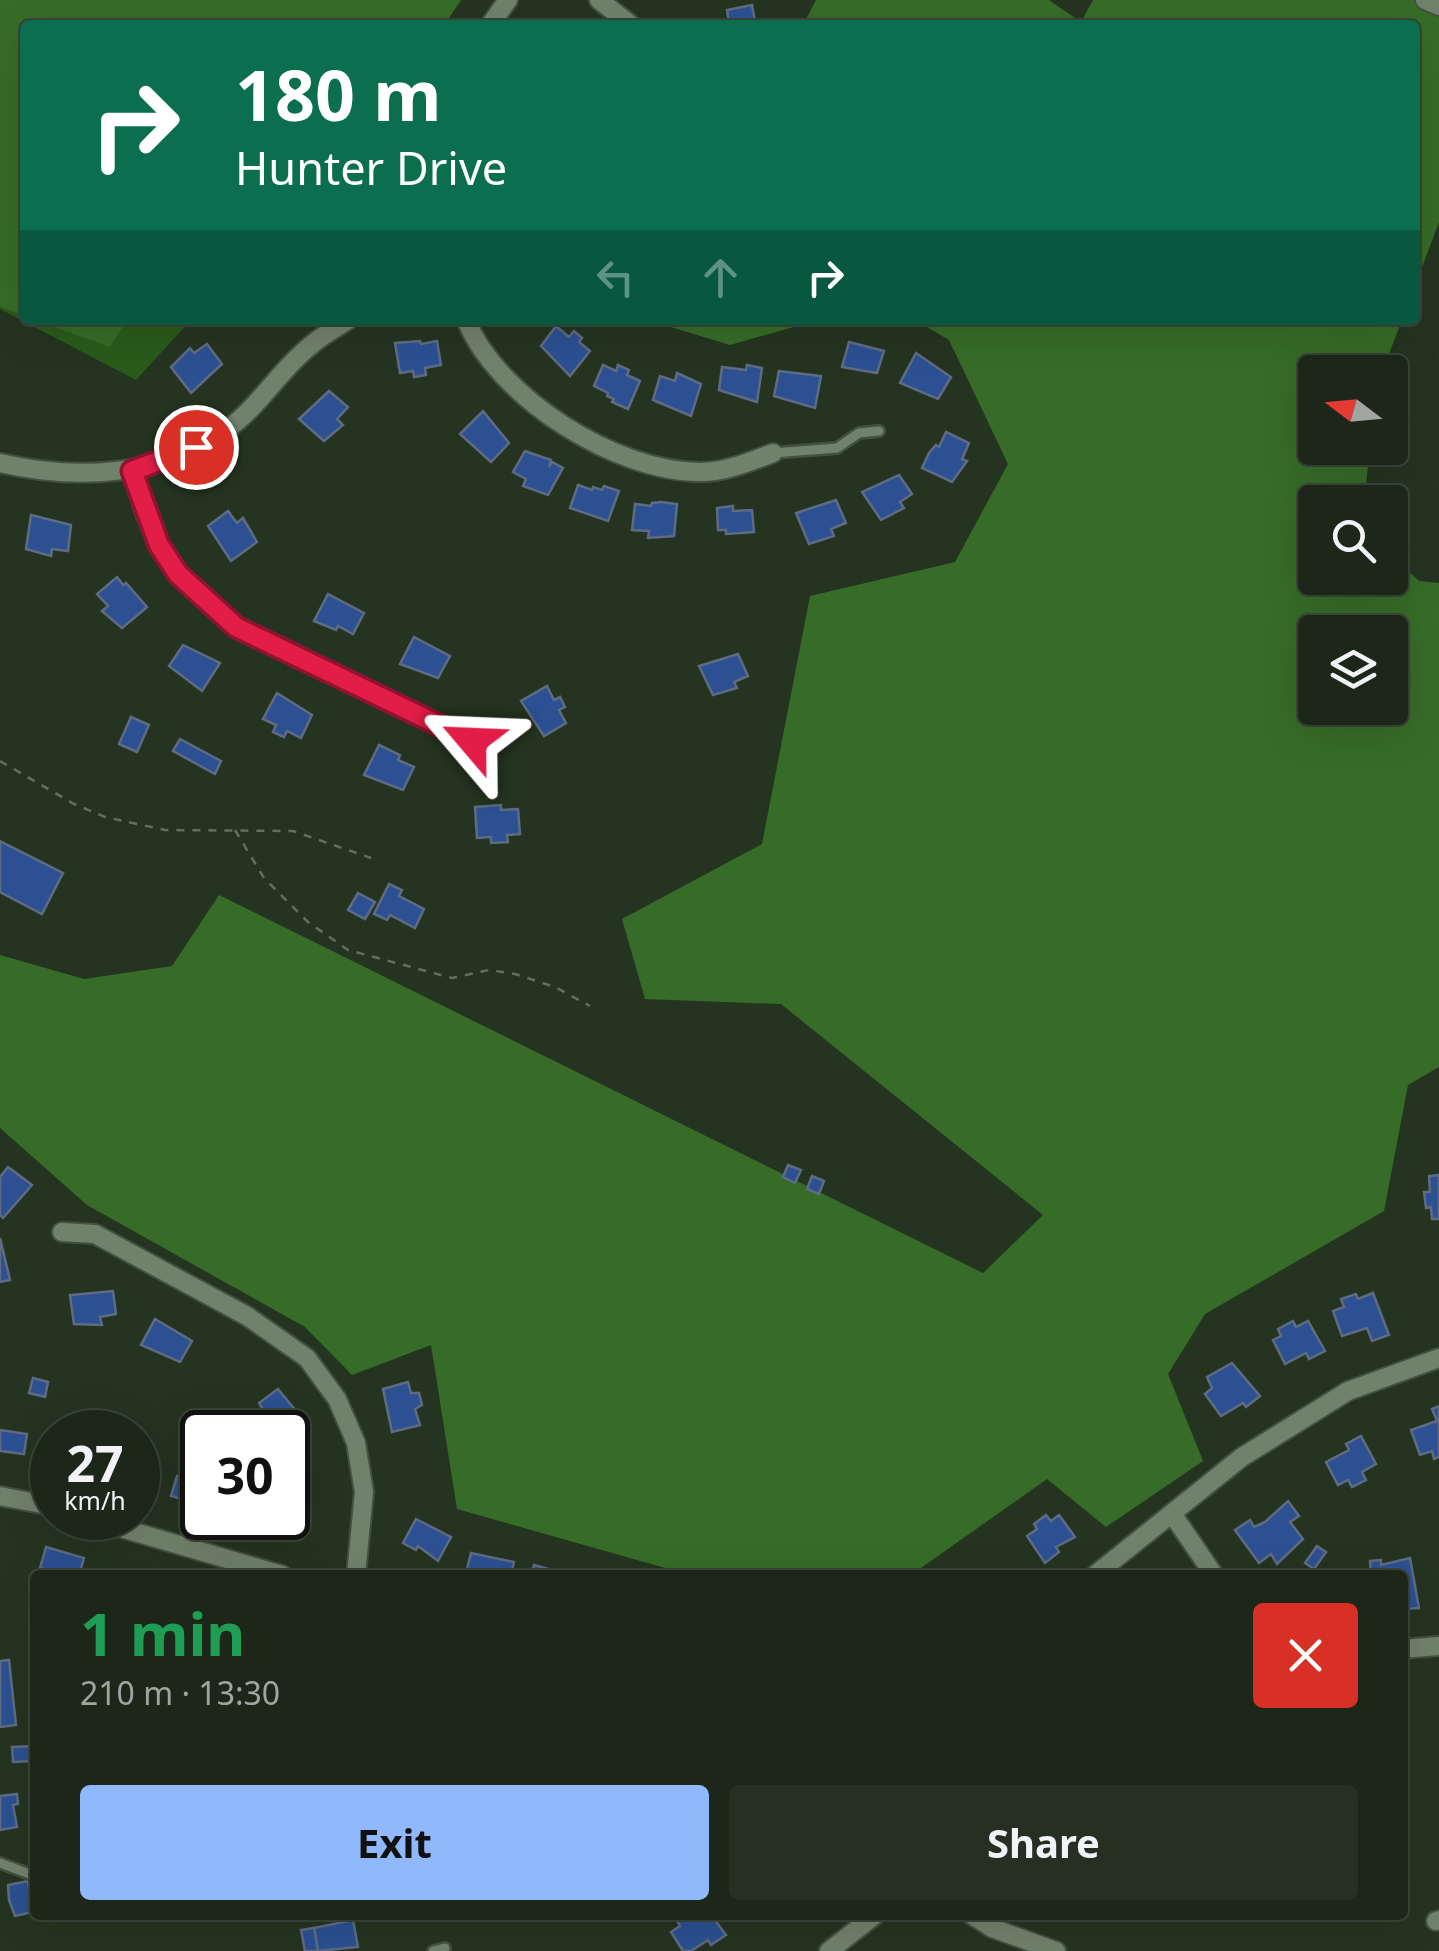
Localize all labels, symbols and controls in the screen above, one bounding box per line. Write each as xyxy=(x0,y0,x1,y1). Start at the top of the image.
text: 180 m xyxy=(235,46,442,142)
icon: right xyxy=(70,60,200,190)
text: Hunter Drive xyxy=(235,137,507,198)
icon: left xyxy=(588,250,643,305)
icon: ahead xyxy=(693,250,748,305)
icon: right xyxy=(798,250,853,305)
north arrow xyxy=(1298,355,1408,465)
map controls xyxy=(1298,355,1408,725)
pin xyxy=(154,405,239,490)
icon: arrive xyxy=(169,420,224,475)
button: search xyxy=(1298,485,1408,595)
button: layers xyxy=(1298,615,1408,725)
position arrow xyxy=(420,689,524,793)
speed limit sign: 30 xyxy=(180,1410,310,1540)
text: 27 xyxy=(66,1429,124,1497)
text: km/h xyxy=(64,1483,126,1517)
text: 1 min xyxy=(80,1592,245,1674)
button: close xyxy=(1253,1603,1358,1708)
text: 210 m · 13:30 xyxy=(80,1671,280,1714)
button: Exit xyxy=(80,1785,709,1900)
button: Share xyxy=(729,1785,1358,1900)

